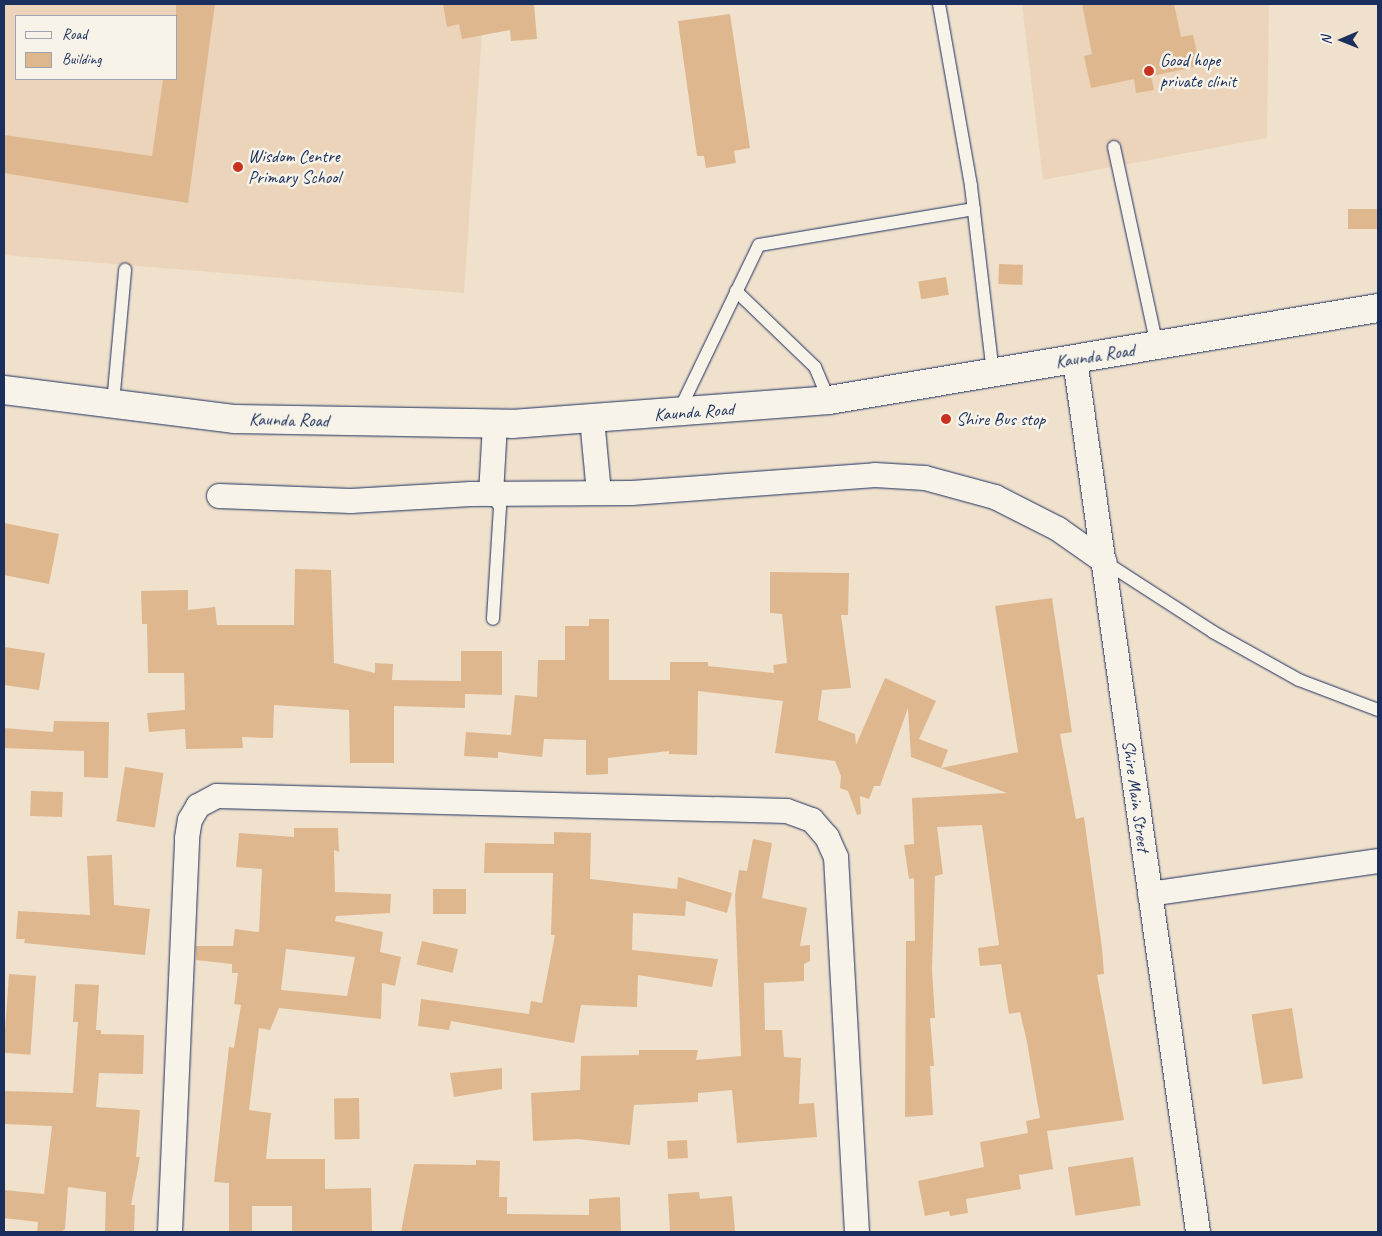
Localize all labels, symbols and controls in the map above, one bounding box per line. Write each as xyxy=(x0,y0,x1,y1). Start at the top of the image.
legend xyxy=(15,15,178,80)
north arrow xyxy=(1317,15,1367,65)
text: Road xyxy=(62,25,87,44)
text: N xyxy=(1318,36,1335,45)
text: Building xyxy=(62,50,101,69)
place label: Good hope private clinit xyxy=(1160,50,1236,92)
marker: Good hope private clinit xyxy=(1142,64,1156,78)
place label: Wisdom Centre Primary School xyxy=(248,146,340,188)
marker: Wisdom Centre Primary School xyxy=(232,161,244,173)
street label: Kaunda Road xyxy=(1054,339,1136,373)
street label: Kaunda Road xyxy=(653,398,735,426)
place label: Shire Bus stop xyxy=(956,408,1045,430)
street label: Kaunda Road xyxy=(249,409,329,431)
marker: Shire Bus stop xyxy=(940,413,952,425)
street label: Shire Main Street xyxy=(1117,738,1155,854)

